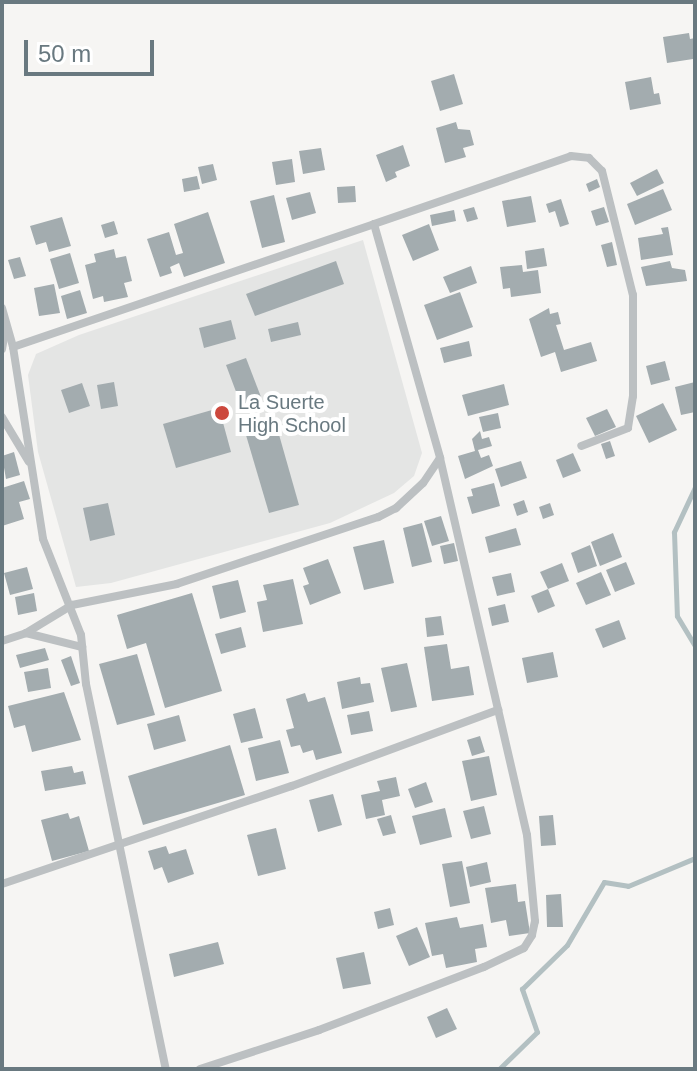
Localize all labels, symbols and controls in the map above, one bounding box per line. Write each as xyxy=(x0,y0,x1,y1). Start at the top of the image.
scale bar xyxy=(28,24,158,74)
text: 50 m xyxy=(38,40,91,67)
place label: La Suerte High School xyxy=(238,390,346,437)
marker: La Suerte High School xyxy=(213,404,231,422)

